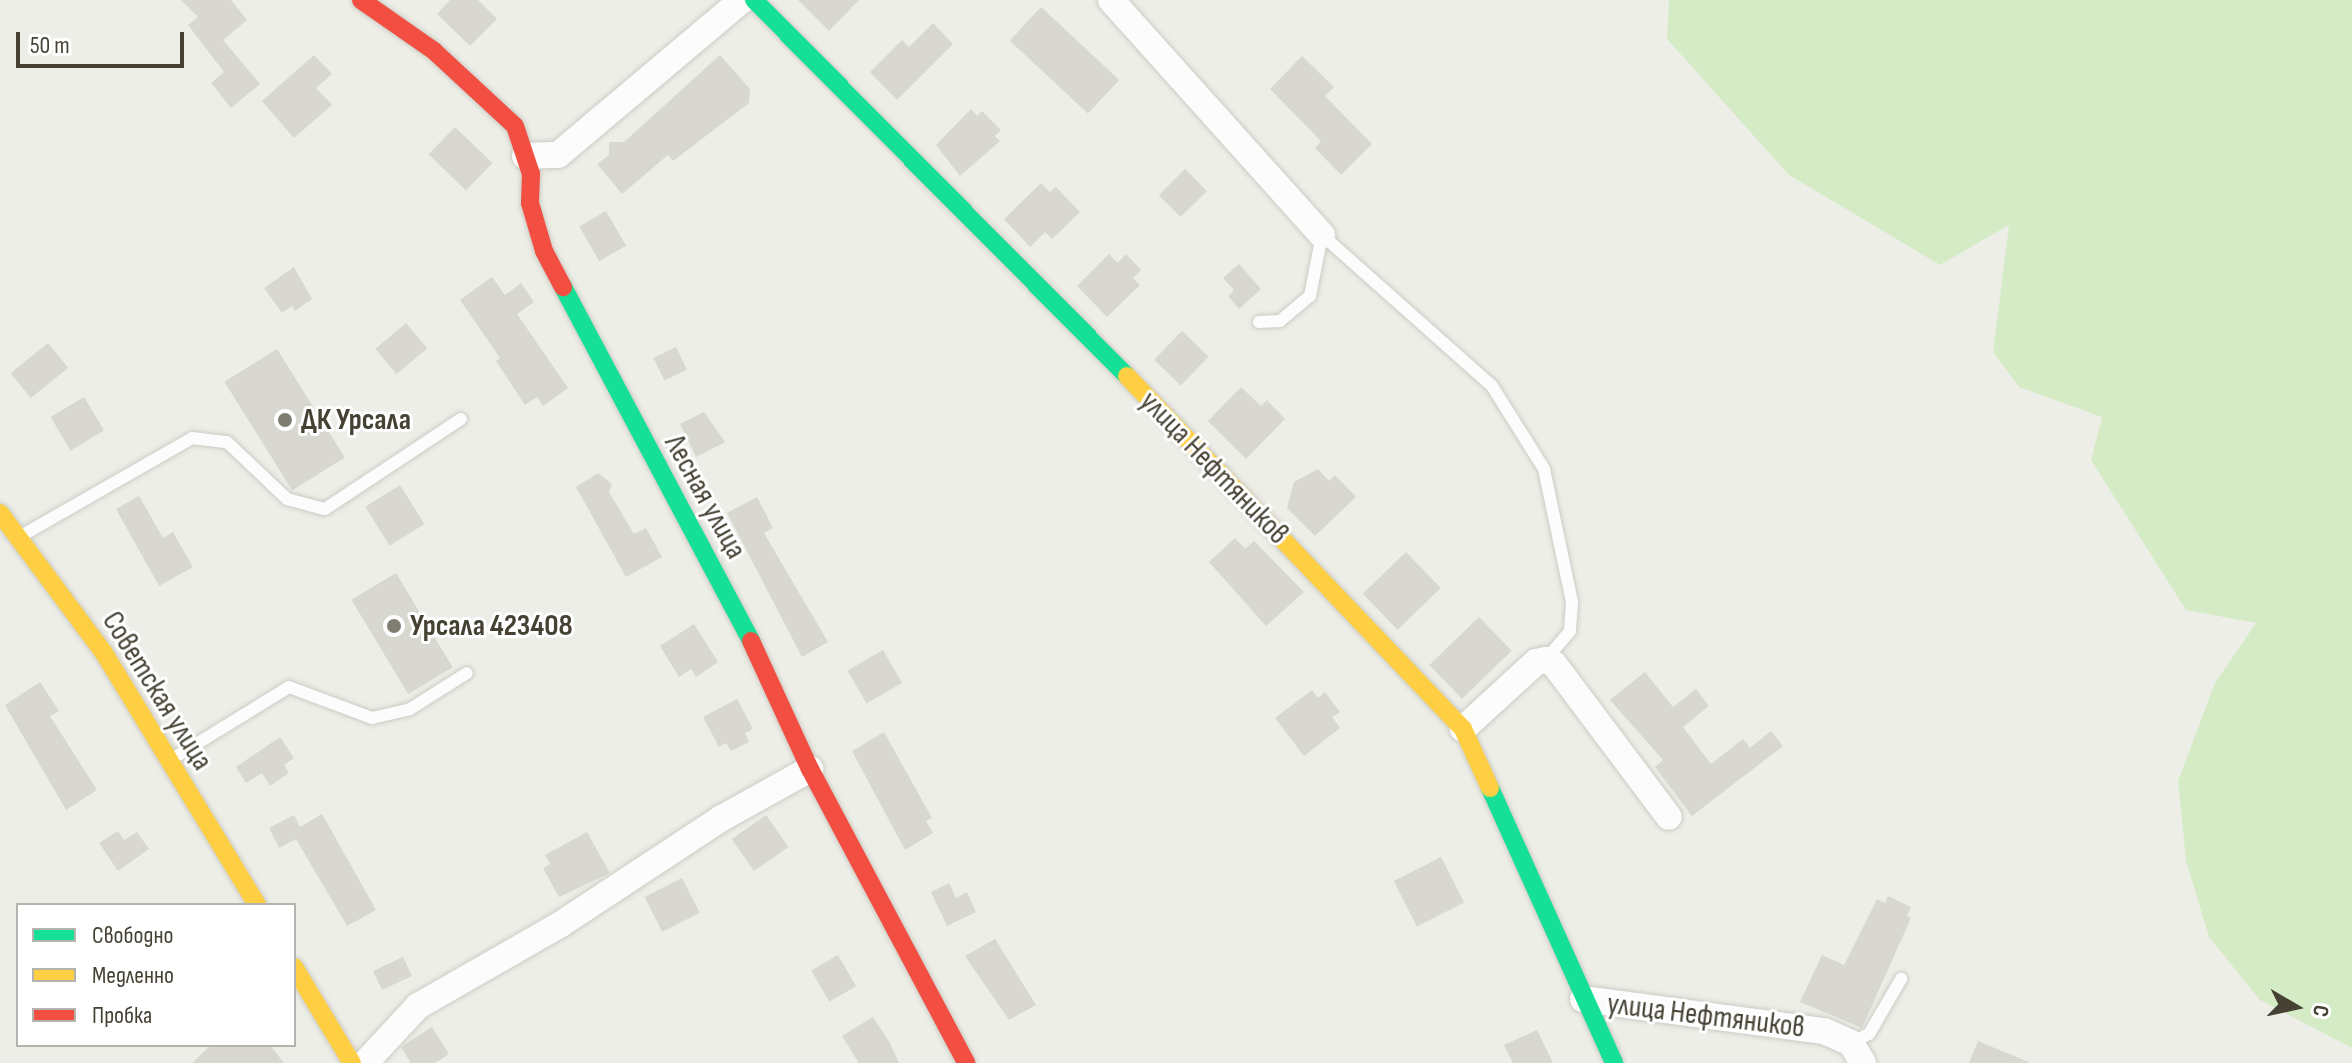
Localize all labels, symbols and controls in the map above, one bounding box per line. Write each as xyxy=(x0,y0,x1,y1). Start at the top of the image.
scale bar xyxy=(20,16,188,66)
text: 50 m xyxy=(30,31,70,60)
street label: улица Нефтяников xyxy=(1132,384,1296,552)
place label: ДК Урсала xyxy=(301,402,411,438)
marker: ДК Урсала xyxy=(276,411,294,429)
street label: Лесная улица xyxy=(656,429,754,565)
street label: Советская улица xyxy=(94,605,220,777)
place label: Урсала 423408 xyxy=(410,608,573,644)
marker: Урсала 423408 xyxy=(385,617,403,635)
legend xyxy=(16,903,296,1047)
text: Свободно xyxy=(92,921,173,950)
text: Медленно xyxy=(92,961,174,990)
north arrow xyxy=(2256,967,2336,1047)
street label: улица Нефтяников xyxy=(1605,986,1807,1046)
text: Пробка xyxy=(92,1001,152,1030)
text: С xyxy=(2306,1003,2334,1019)

